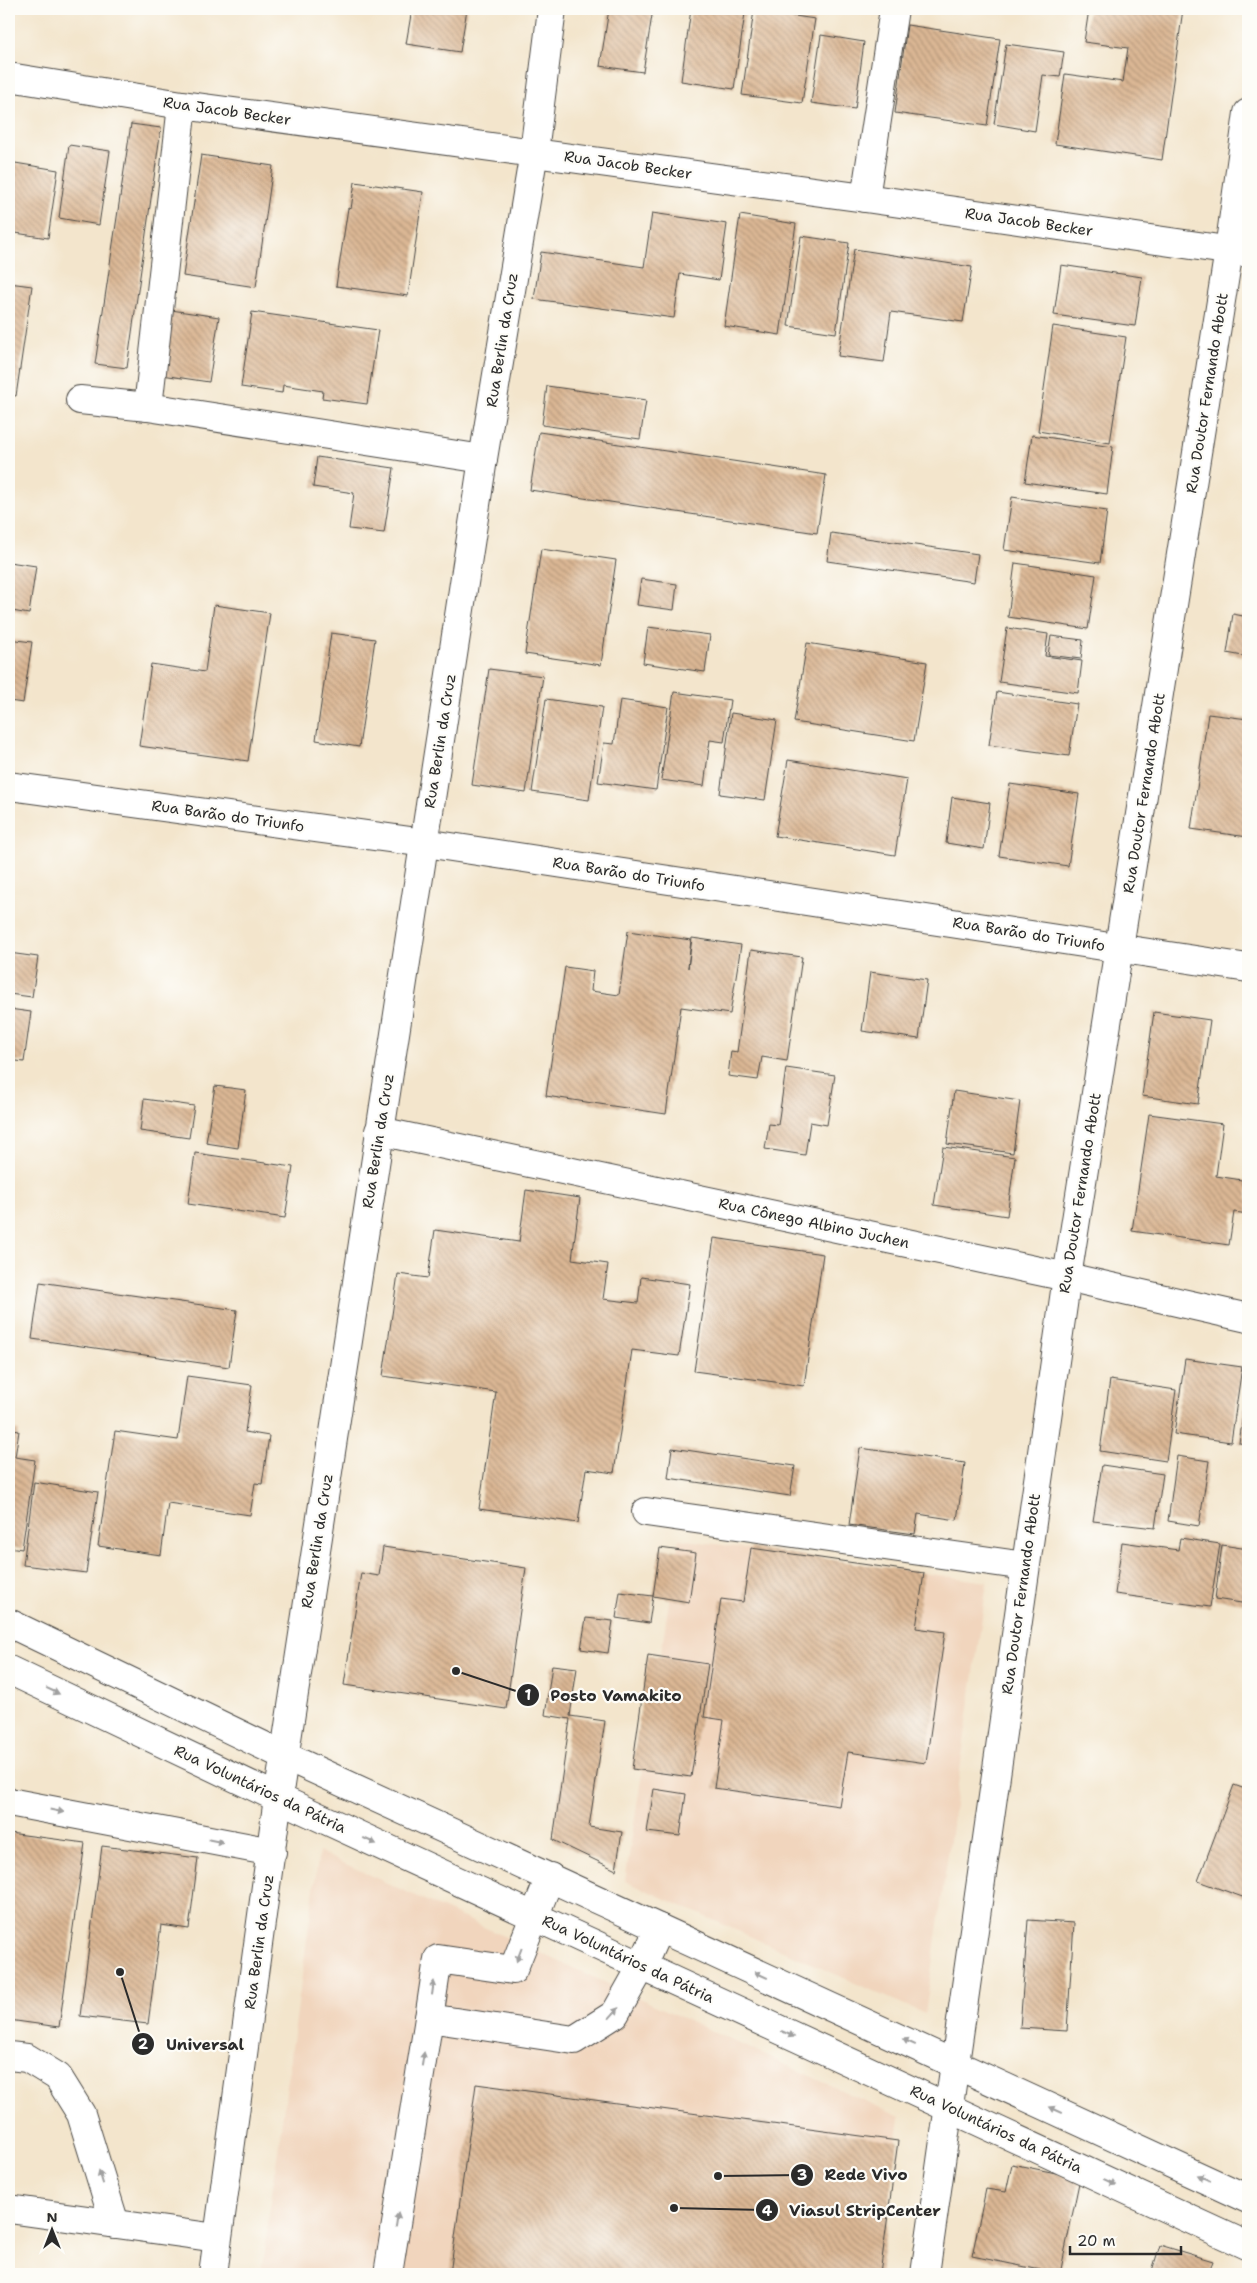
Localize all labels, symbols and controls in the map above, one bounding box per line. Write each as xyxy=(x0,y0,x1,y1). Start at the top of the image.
street label: Rua Jacob Becker xyxy=(162,92,292,130)
street label: Rua Jacob Becker xyxy=(563,146,693,184)
street label: Rua Jacob Becker xyxy=(964,203,1094,241)
street label: Rua Berlin da Cruz xyxy=(481,271,523,409)
street label: Rua Doutor Fernando Abott xyxy=(1181,291,1233,495)
street label: Rua Berlin da Cruz xyxy=(419,672,461,810)
street label: Rua Doutor Fernando Abott xyxy=(1118,691,1170,895)
street label: Rua Barão do Triunfo xyxy=(150,795,306,837)
street label: Rua Barão do Triunfo xyxy=(551,852,707,896)
street label: Rua Barão do Triunfo xyxy=(951,912,1107,956)
street label: Rua Berlin da Cruz xyxy=(357,1072,399,1210)
street label: Rua Doutor Fernando Abott xyxy=(1054,1091,1106,1295)
street label: Rua Cônego Albino Juchen xyxy=(717,1193,911,1253)
street label: Rua Berlin da Cruz xyxy=(296,1472,338,1610)
street label: Rua Doutor Fernando Abott xyxy=(997,1492,1045,1696)
callout: Posto Vamakito xyxy=(515,1680,692,1711)
text: 1 xyxy=(525,1685,532,1705)
text: Posto Vamakito xyxy=(550,1685,682,1706)
one-way arrow xyxy=(46,1687,60,1695)
street label: Rua Voluntários da Pátria xyxy=(171,1740,350,1838)
one-way arrow xyxy=(49,1807,64,1815)
one-way arrow xyxy=(363,1836,378,1845)
one-way arrow xyxy=(209,1838,225,1846)
street label: Rua Berlin da Cruz xyxy=(240,1873,278,2011)
street label: Rua Voluntários da Pátria xyxy=(539,1910,718,2008)
one-way arrow xyxy=(514,1948,522,1962)
one-way arrow xyxy=(754,1970,768,1978)
one-way arrow xyxy=(430,1980,438,1996)
one-way arrow xyxy=(608,2007,620,2019)
callout: Universal xyxy=(131,2029,254,2060)
one-way arrow xyxy=(781,2030,795,2038)
text: 2 xyxy=(138,2034,149,2054)
text: Universal xyxy=(166,2034,244,2055)
one-way arrow xyxy=(902,2038,916,2046)
one-way arrow xyxy=(419,2051,427,2067)
street label: Rua Voluntários da Pátria xyxy=(907,2080,1086,2178)
one-way arrow xyxy=(1049,2106,1064,2114)
callout: Rede Vivo xyxy=(789,2159,917,2190)
text: Rede Vivo xyxy=(824,2164,908,2185)
text: 3 xyxy=(797,2165,807,2185)
one-way arrow xyxy=(96,2170,104,2185)
one-way arrow xyxy=(1197,2174,1211,2182)
one-way arrow xyxy=(1103,2179,1117,2187)
callout: Viasul StripCenter xyxy=(754,2195,951,2226)
text: Viasul StripCenter xyxy=(789,2200,941,2221)
text: 4 xyxy=(762,2201,773,2221)
north arrow xyxy=(28,2206,78,2256)
text: N xyxy=(46,2208,58,2226)
one-way arrow xyxy=(393,2211,401,2227)
scale bar xyxy=(1070,2223,1181,2255)
text: 20 m xyxy=(1077,2231,1116,2251)

